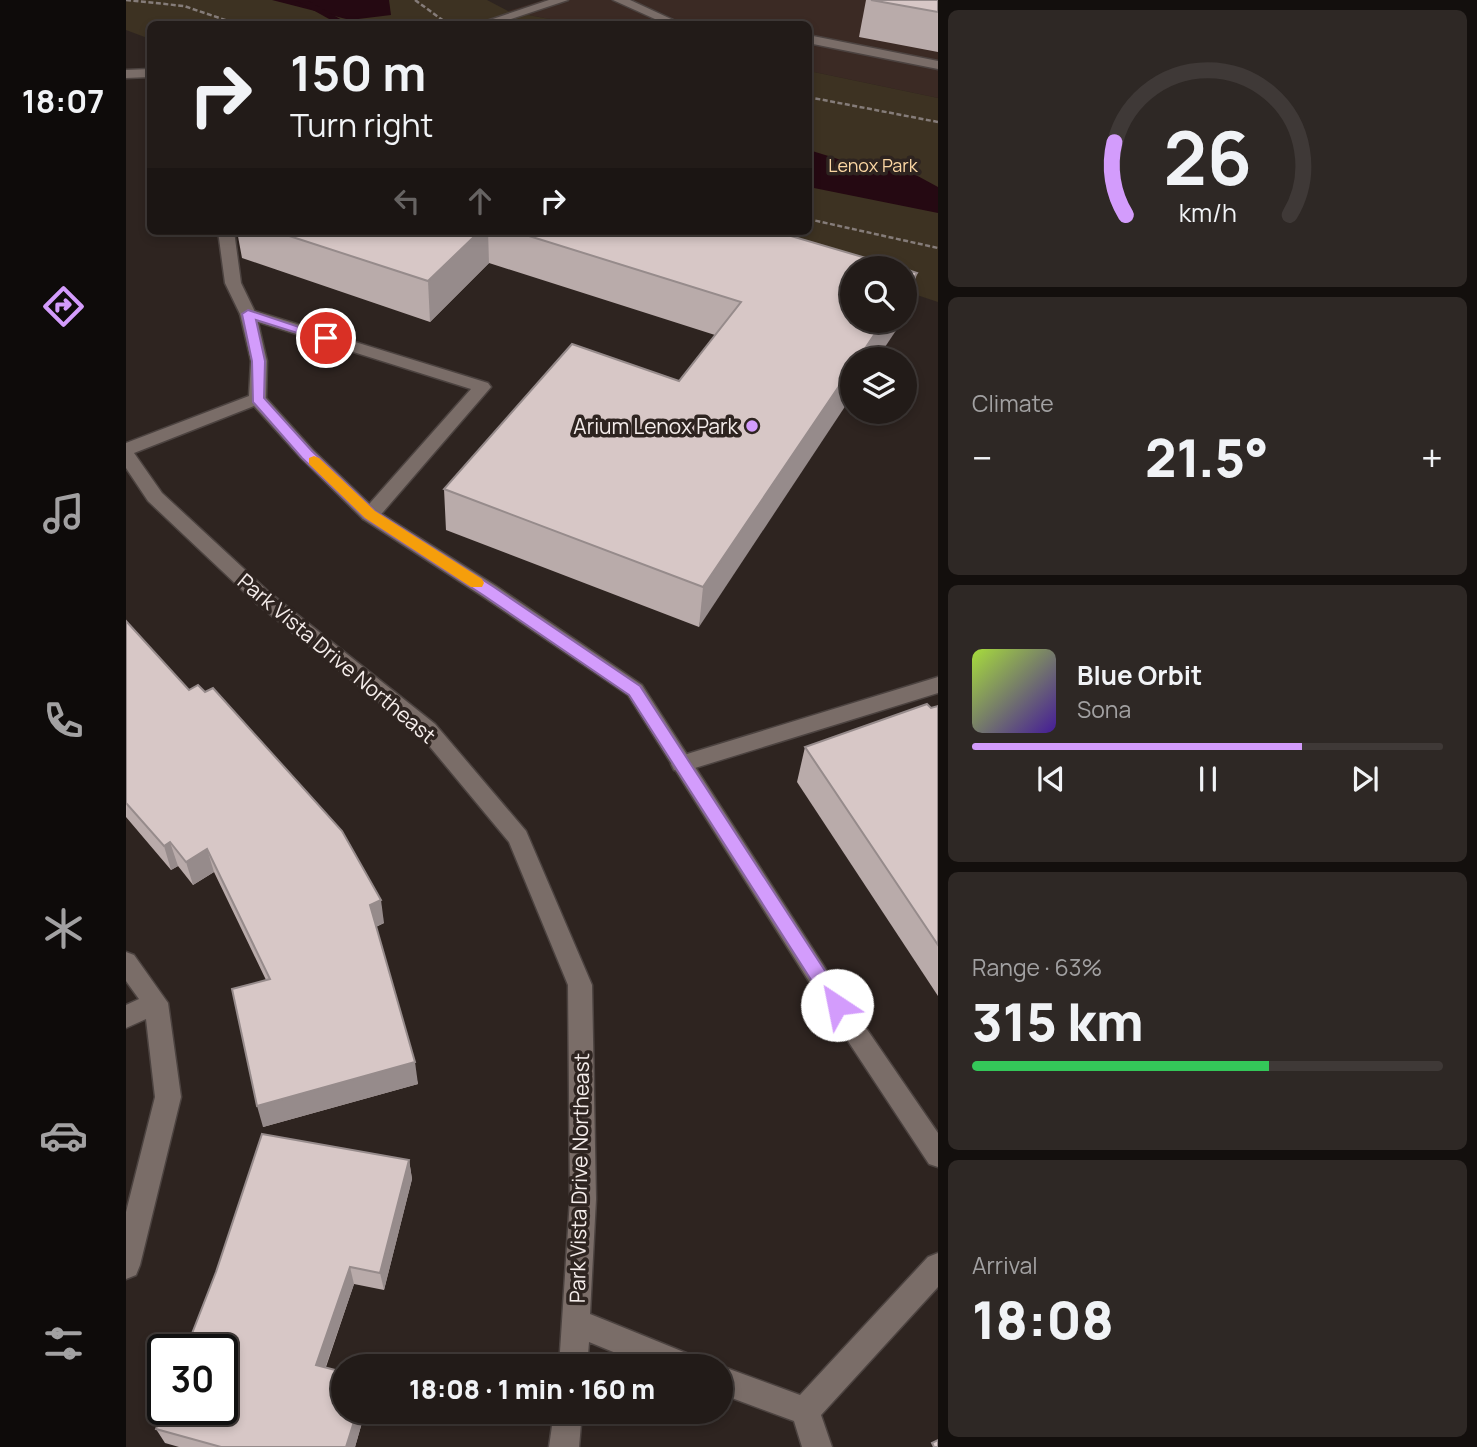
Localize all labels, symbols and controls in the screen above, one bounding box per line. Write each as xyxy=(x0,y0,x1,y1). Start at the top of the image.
text: 150 m xyxy=(290,39,426,106)
icon: right xyxy=(175,49,266,140)
text: 18:07 xyxy=(22,79,104,123)
text: Turn right xyxy=(290,103,433,147)
text: 26 xyxy=(1163,107,1252,207)
park label: Lenox Park xyxy=(828,153,919,177)
icon: left xyxy=(388,182,426,220)
icon: ahead xyxy=(461,182,499,220)
icon: right xyxy=(534,182,572,220)
text: km/h xyxy=(1178,195,1237,230)
map controls xyxy=(840,256,917,424)
button: search xyxy=(840,256,917,333)
icon: directions xyxy=(39,282,88,331)
pin xyxy=(296,308,356,368)
icon: arrive xyxy=(307,319,345,357)
button: layers xyxy=(840,347,917,424)
text: Climate xyxy=(972,387,1054,419)
place label: Arium Lenox Park xyxy=(573,412,739,440)
marker: Arium Lenox Park xyxy=(744,418,760,434)
text: 21.5° xyxy=(1145,422,1269,493)
text: − xyxy=(972,431,993,483)
text: + xyxy=(1421,431,1443,483)
icon: music xyxy=(39,489,88,538)
street label: Park Vista Drive Northeast xyxy=(232,567,442,749)
text: Blue Orbit xyxy=(1077,657,1202,693)
text: Sona xyxy=(1077,693,1131,725)
icon: phone xyxy=(39,696,88,745)
icon: previous xyxy=(1032,760,1070,798)
icon: pause xyxy=(1189,760,1227,798)
icon: next xyxy=(1346,760,1384,798)
icon: climate xyxy=(39,904,88,953)
text: Range · 63% xyxy=(972,951,1102,983)
position arrow xyxy=(800,968,874,1042)
text: 315 km xyxy=(972,986,1144,1057)
street label: Park Vista Drive Northeast xyxy=(563,1053,595,1303)
icon: car xyxy=(39,1111,88,1160)
text: Arrival xyxy=(972,1249,1038,1281)
text: 18:08 xyxy=(972,1284,1114,1355)
icon: filters xyxy=(39,1319,88,1368)
speed limit sign: 30 xyxy=(147,1334,238,1425)
text: 18:08 · 1 min · 160 m xyxy=(409,1371,655,1407)

